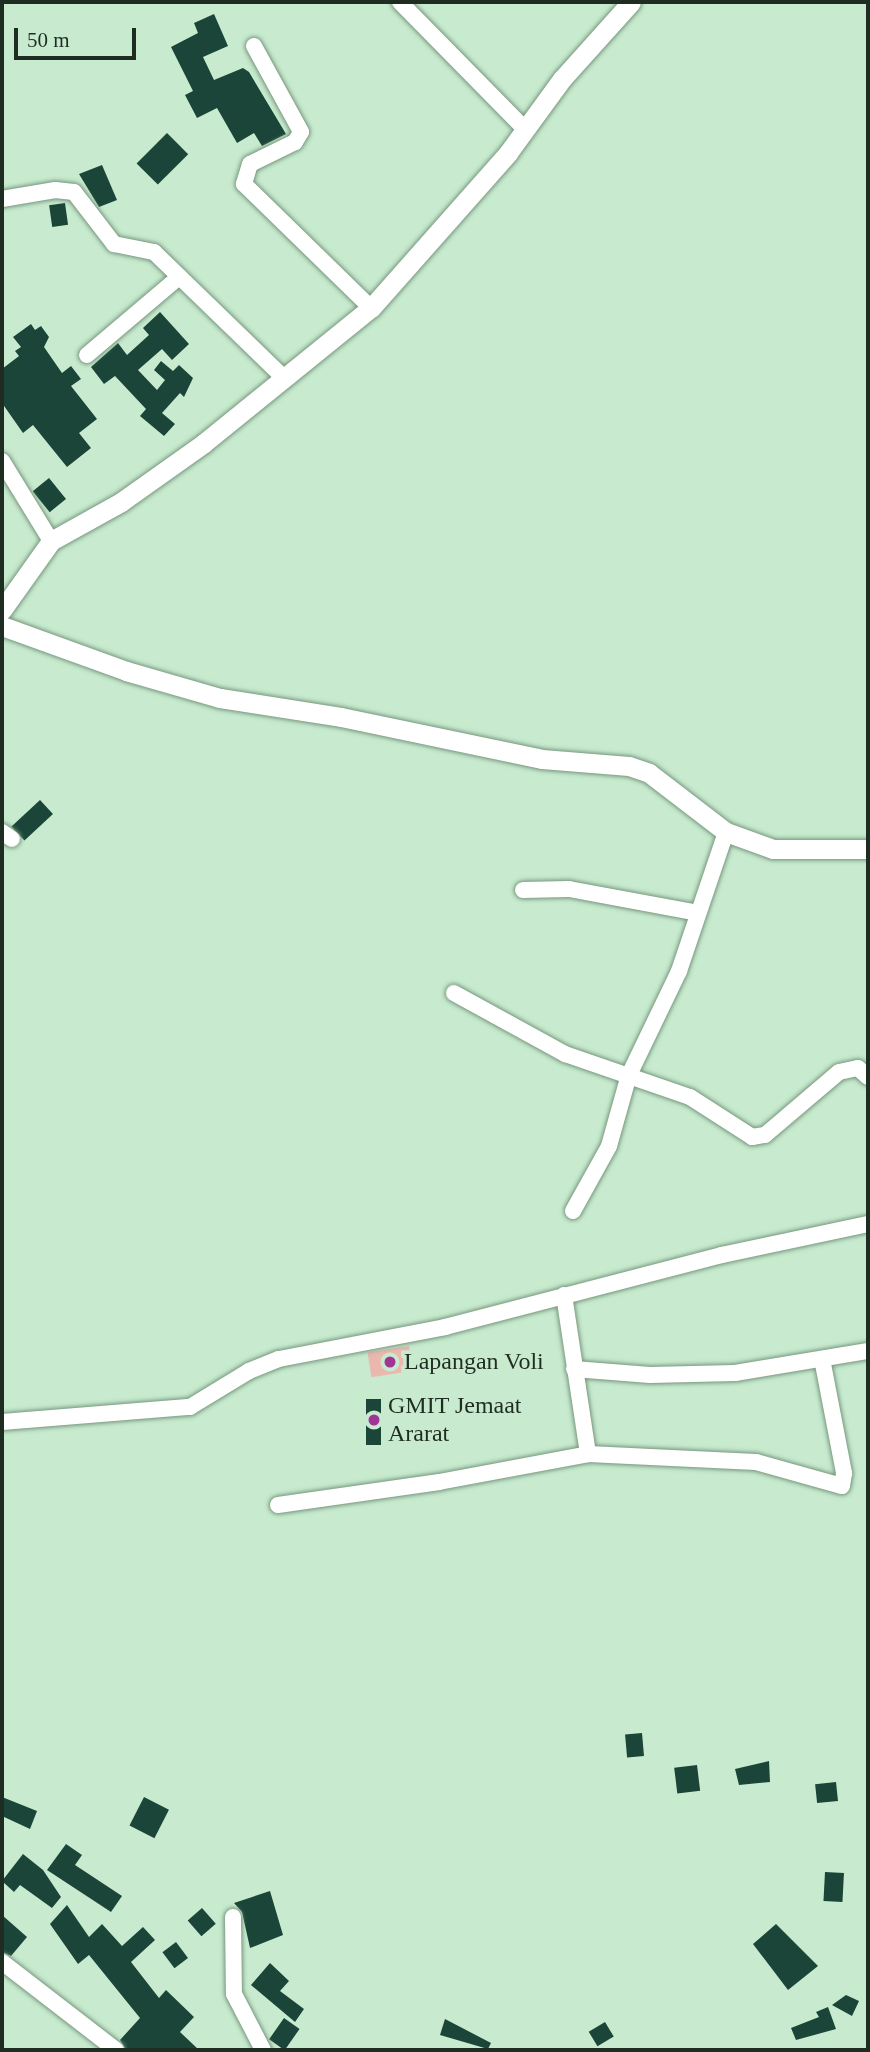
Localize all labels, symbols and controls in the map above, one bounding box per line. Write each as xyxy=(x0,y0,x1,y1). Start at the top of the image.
scale bar xyxy=(18,14,140,58)
text: 50 m xyxy=(27,28,70,52)
place label: Lapangan Voli xyxy=(404,1348,544,1376)
marker: Lapangan Voli xyxy=(382,1354,398,1370)
place label: GMIT Jemaat Ararat xyxy=(388,1392,522,1448)
marker: GMIT Jemaat Ararat xyxy=(366,1412,382,1428)

